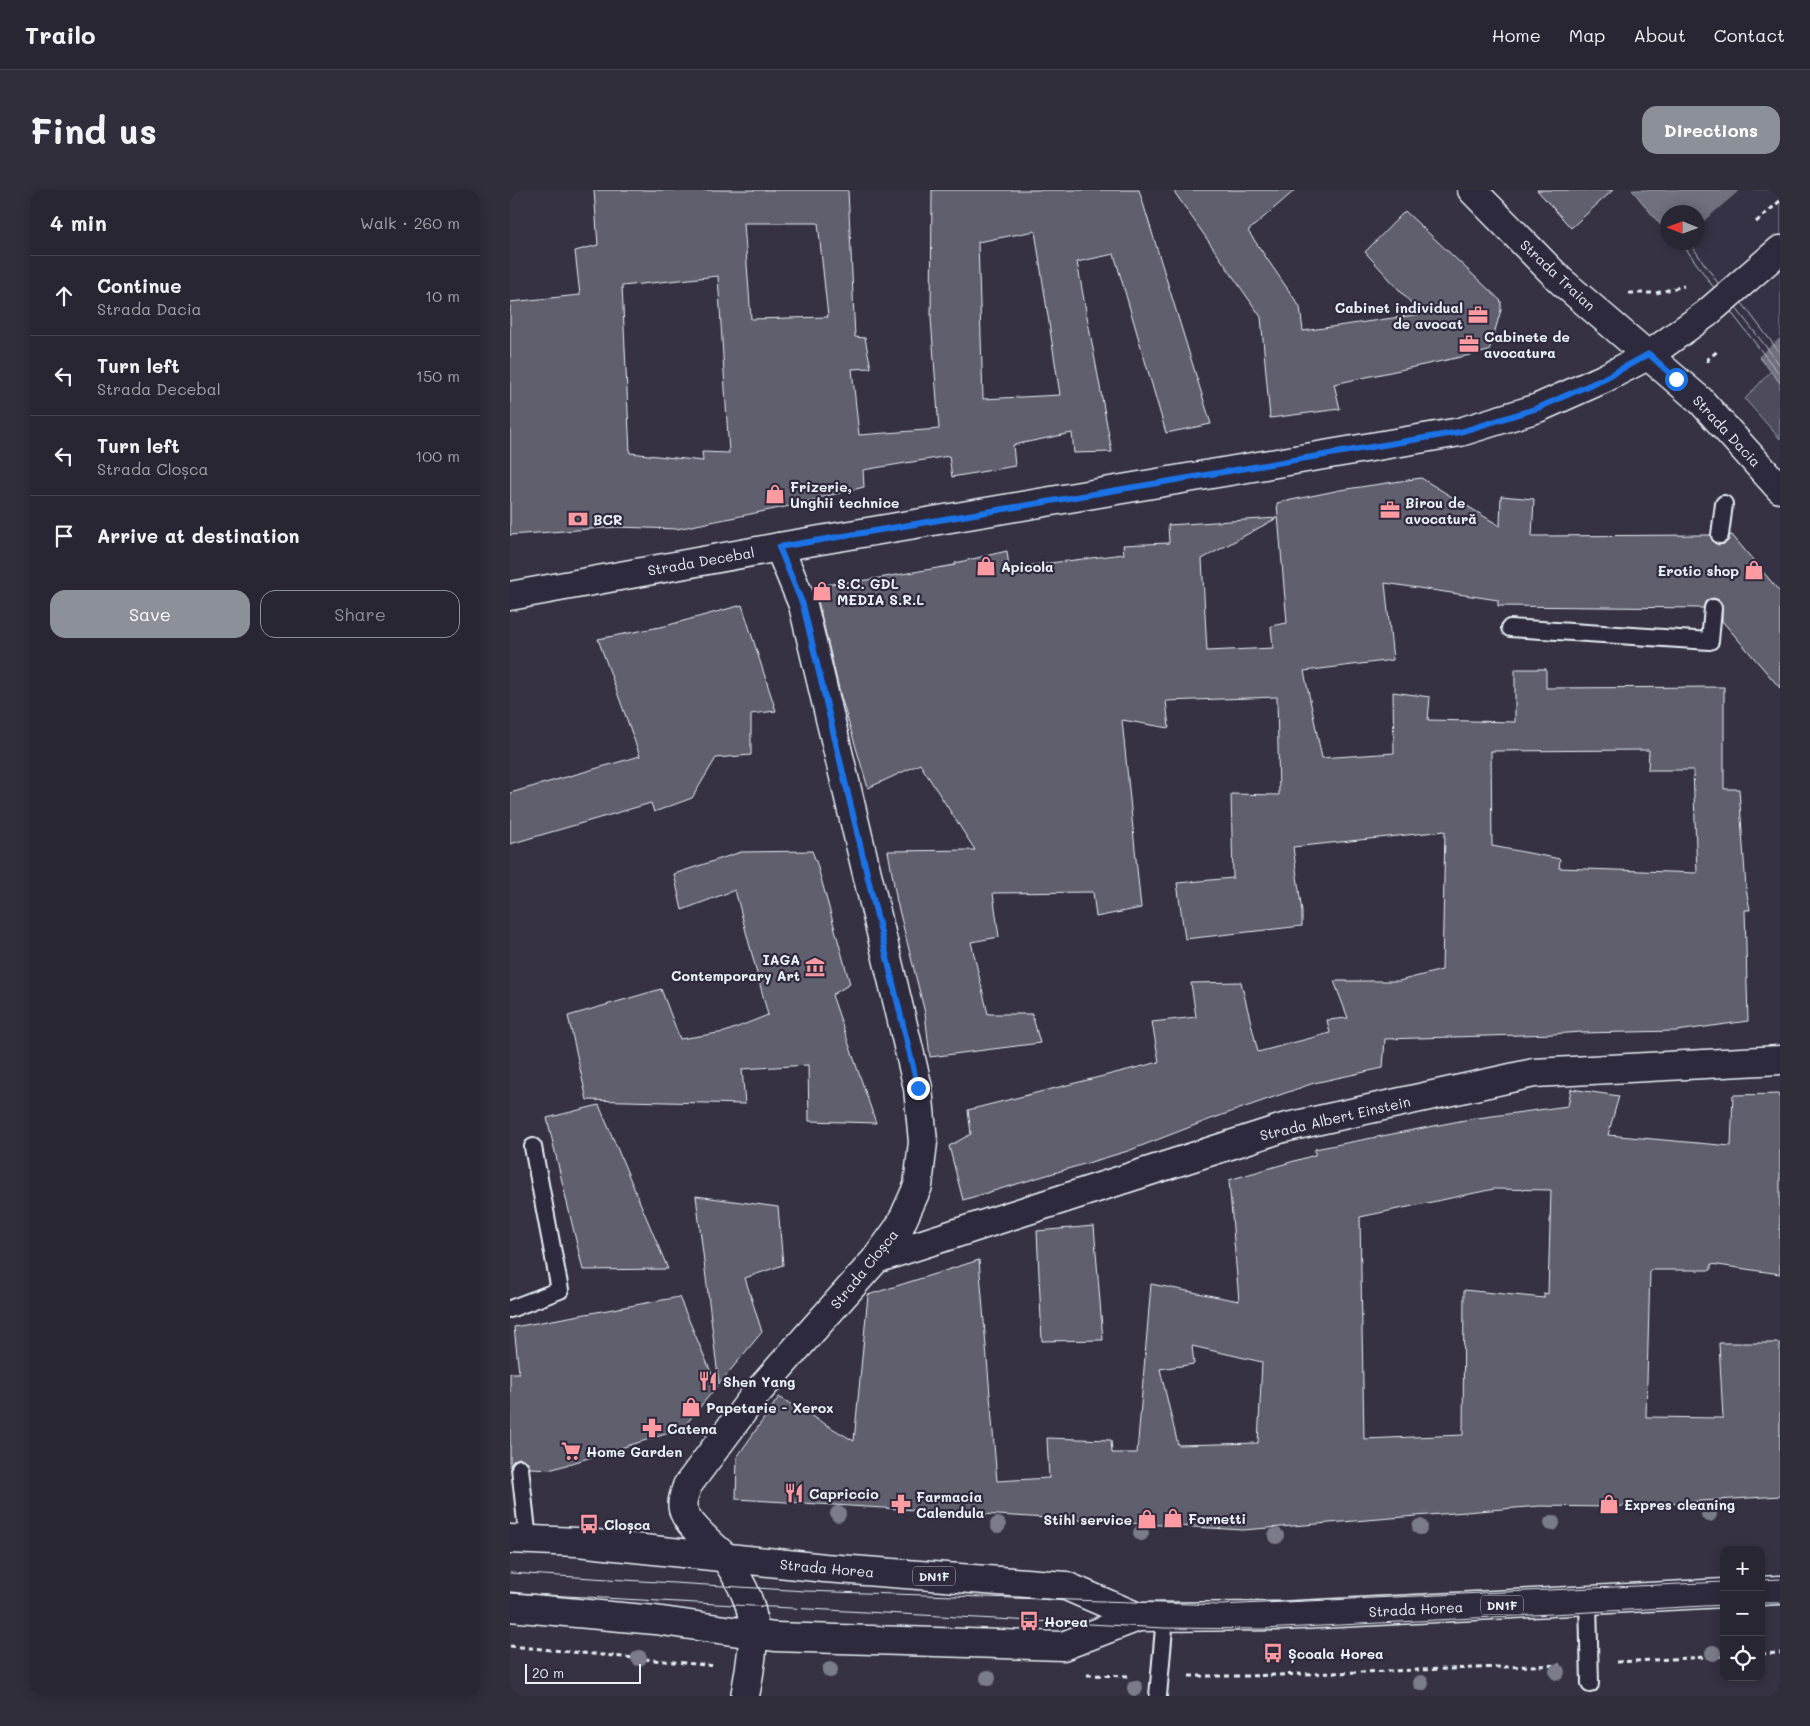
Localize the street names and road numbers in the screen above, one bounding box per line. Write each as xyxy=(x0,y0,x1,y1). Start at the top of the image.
street label: Strada Traian xyxy=(1516,235,1600,315)
street label: Strada Dacia xyxy=(1689,391,1765,471)
street label: Strada Decebal xyxy=(646,542,756,580)
street label: Strada Albert Einstein xyxy=(1258,1091,1412,1145)
street label: Strada Cloșca xyxy=(826,1225,902,1313)
street label: Strada Horea xyxy=(779,1554,875,1582)
road number: DN1F xyxy=(913,1566,955,1585)
road number: DN1F xyxy=(1481,1596,1523,1614)
street label: Strada Horea xyxy=(1368,1597,1464,1621)

